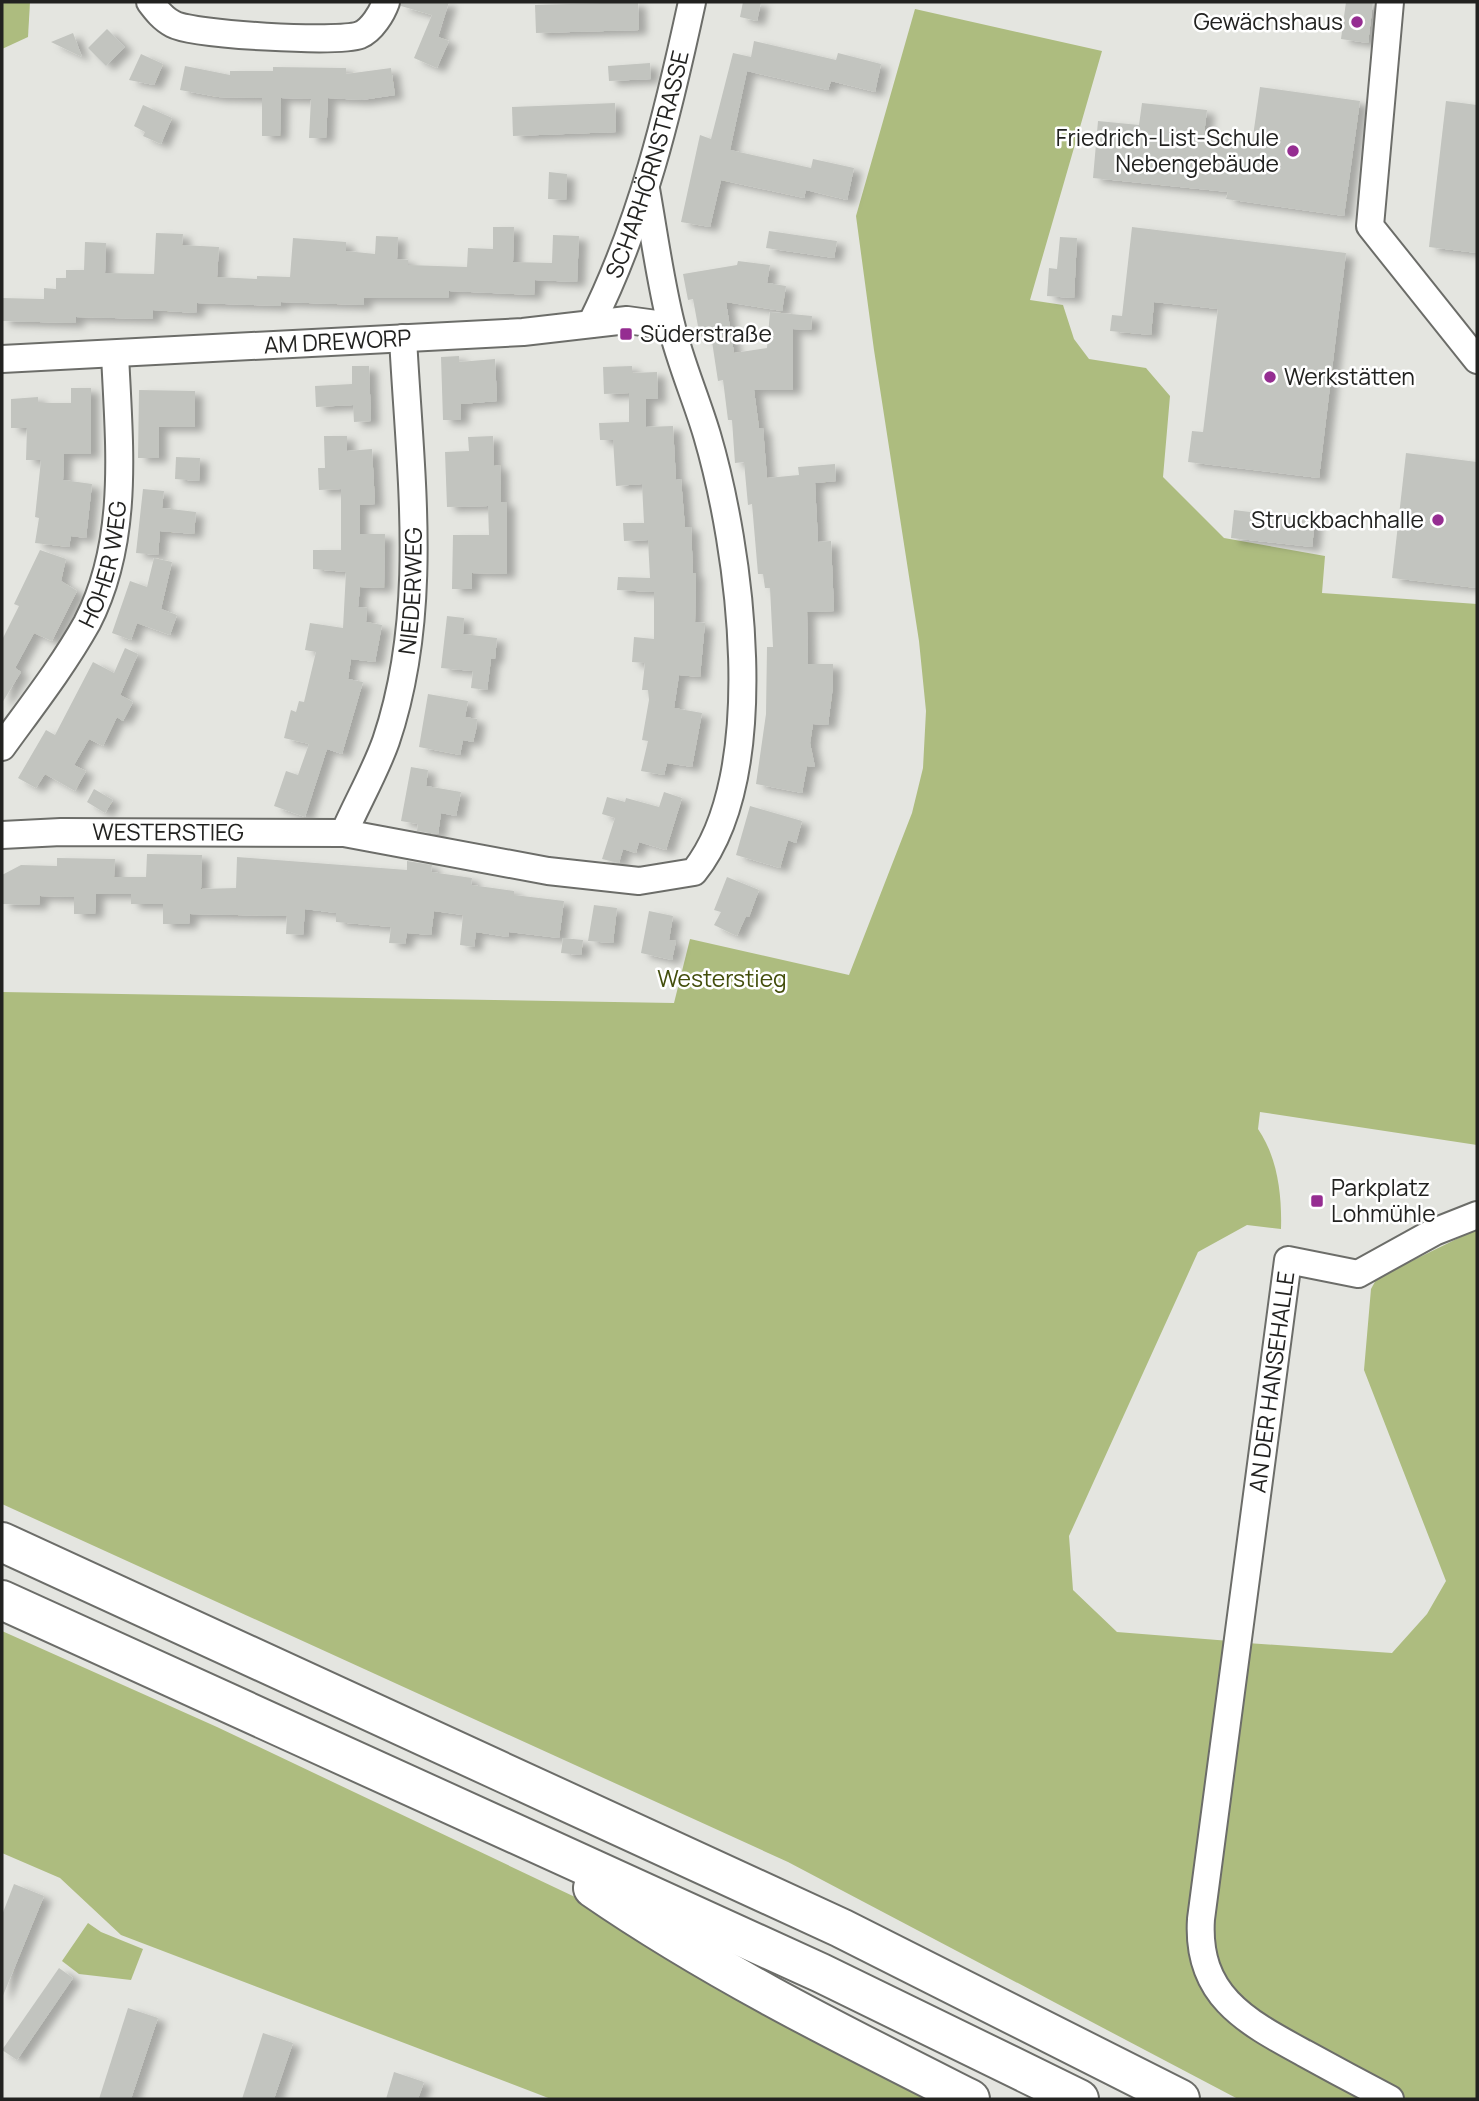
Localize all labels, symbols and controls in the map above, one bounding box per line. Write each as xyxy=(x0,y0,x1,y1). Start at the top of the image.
place label: Gewächshaus xyxy=(1193,5,1343,37)
marker: Gewächshaus xyxy=(1349,14,1365,30)
street label: SCHARHÖRNSTRASSE xyxy=(597,47,696,283)
place label: Friedrich-List-Schule Nebengebäude xyxy=(1056,121,1279,179)
marker: Friedrich-List-Schule Nebengebäude xyxy=(1285,143,1301,159)
place label: Süderstraße xyxy=(640,317,772,349)
street label: AM DREWORP xyxy=(263,321,412,360)
marker: Süderstraße xyxy=(618,326,634,342)
place label: Werkstätten xyxy=(1284,360,1415,392)
marker: Werkstätten xyxy=(1262,369,1278,385)
street label: HOHER WEG xyxy=(70,500,133,633)
place label: Struckbachhalle xyxy=(1251,503,1424,535)
marker: Struckbachhalle xyxy=(1430,512,1446,528)
street label: NIEDERWEG xyxy=(390,527,429,656)
street label: WESTERSTIEG xyxy=(92,815,244,848)
park label: Westerstieg xyxy=(657,962,787,994)
place label: Parkplatz Lohmühle xyxy=(1331,1171,1436,1229)
marker: Parkplatz Lohmühle xyxy=(1309,1193,1325,1209)
street label: AN DER HANSEHALLE xyxy=(1240,1269,1301,1495)

